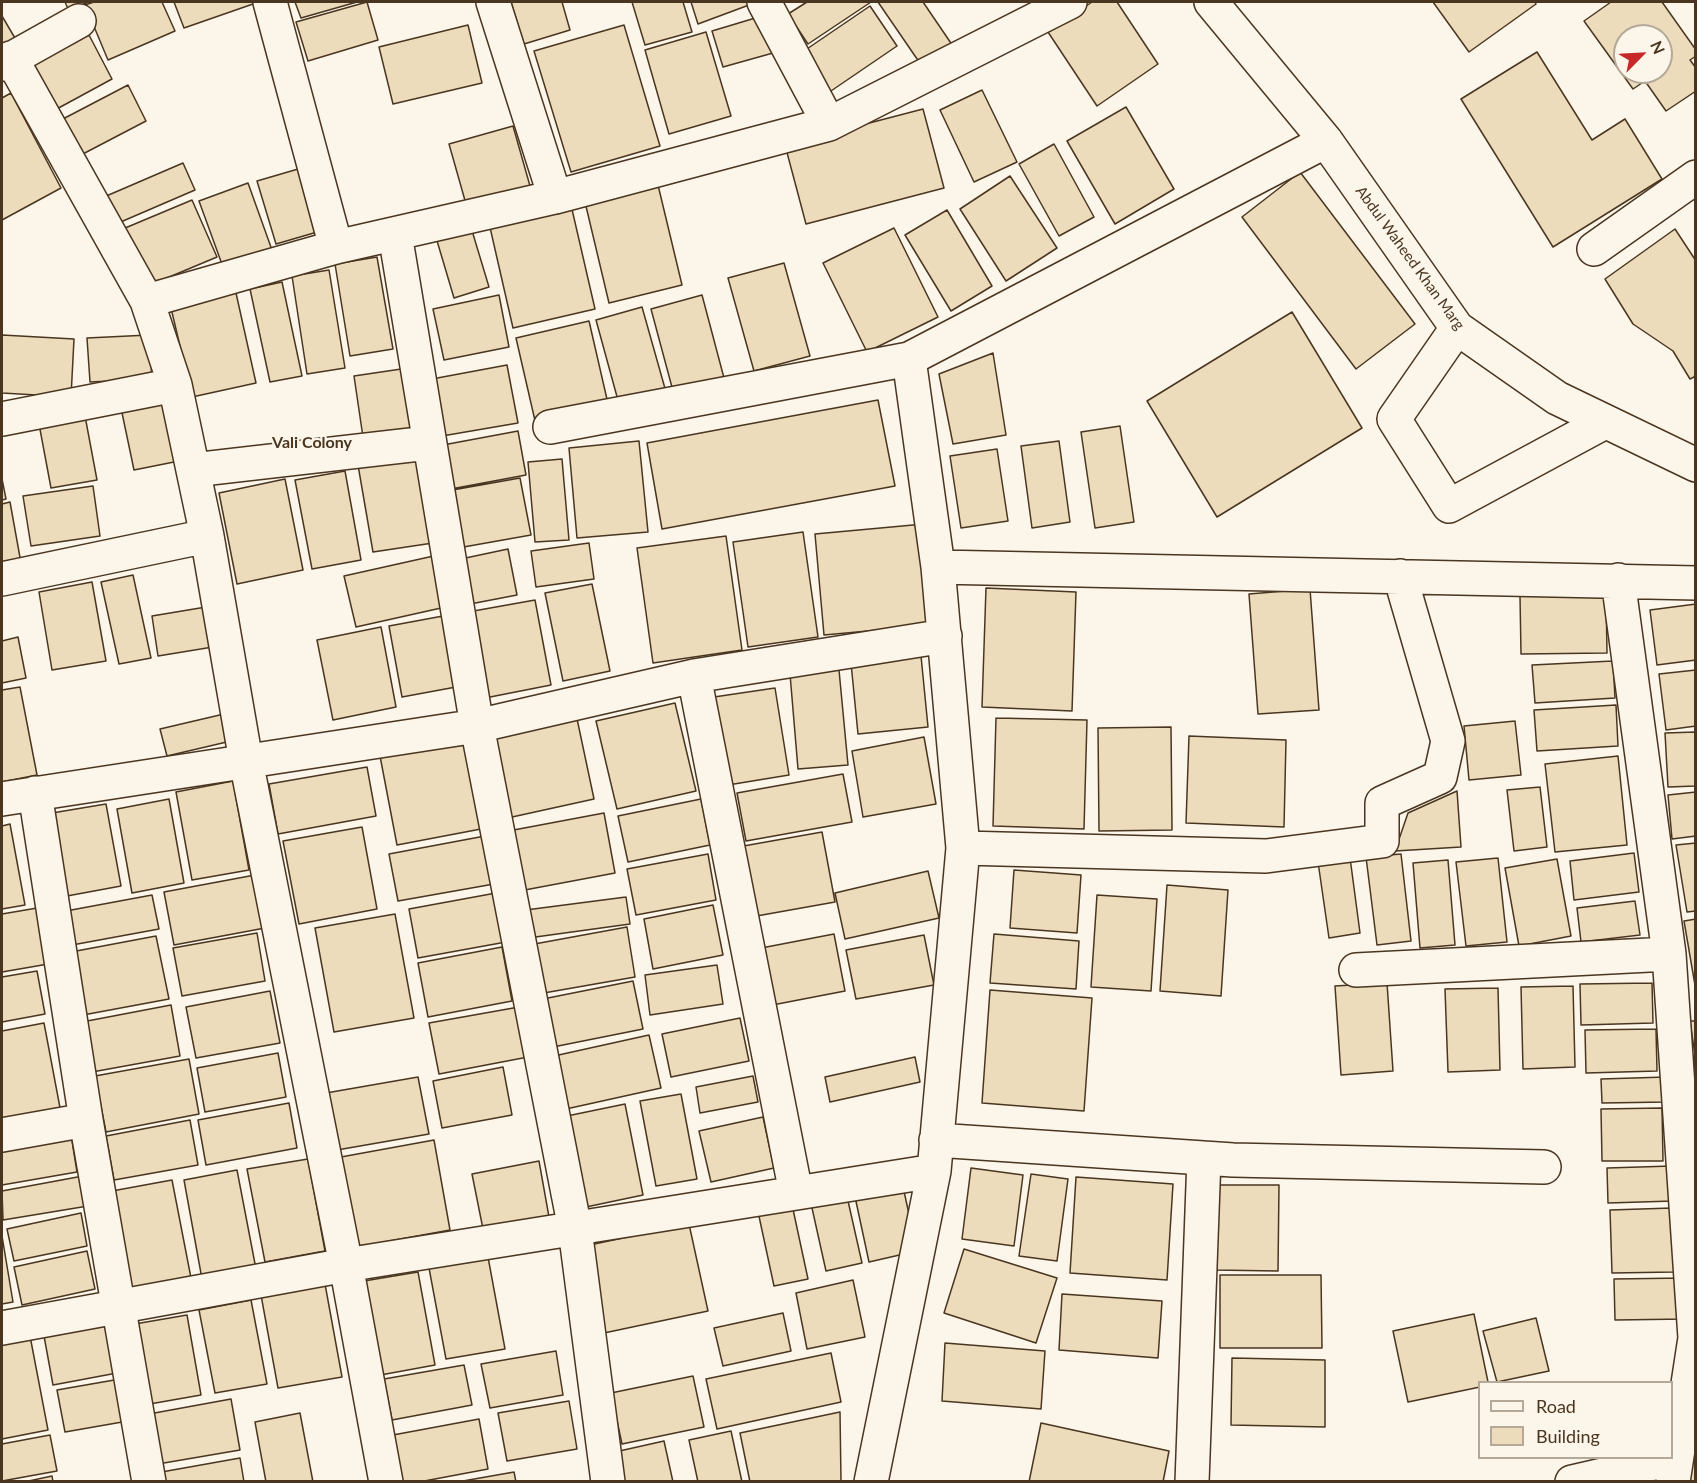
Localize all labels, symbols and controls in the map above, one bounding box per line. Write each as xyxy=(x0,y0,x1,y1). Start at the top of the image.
north arrow xyxy=(1613,24,1673,84)
text: N xyxy=(1647,38,1669,57)
street label: Abdul Waheed Khan Marg xyxy=(1352,183,1468,333)
district label: Vali Colony xyxy=(272,433,352,453)
legend xyxy=(1478,1381,1673,1459)
text: Road xyxy=(1536,1395,1576,1417)
text: Building xyxy=(1536,1425,1600,1447)

